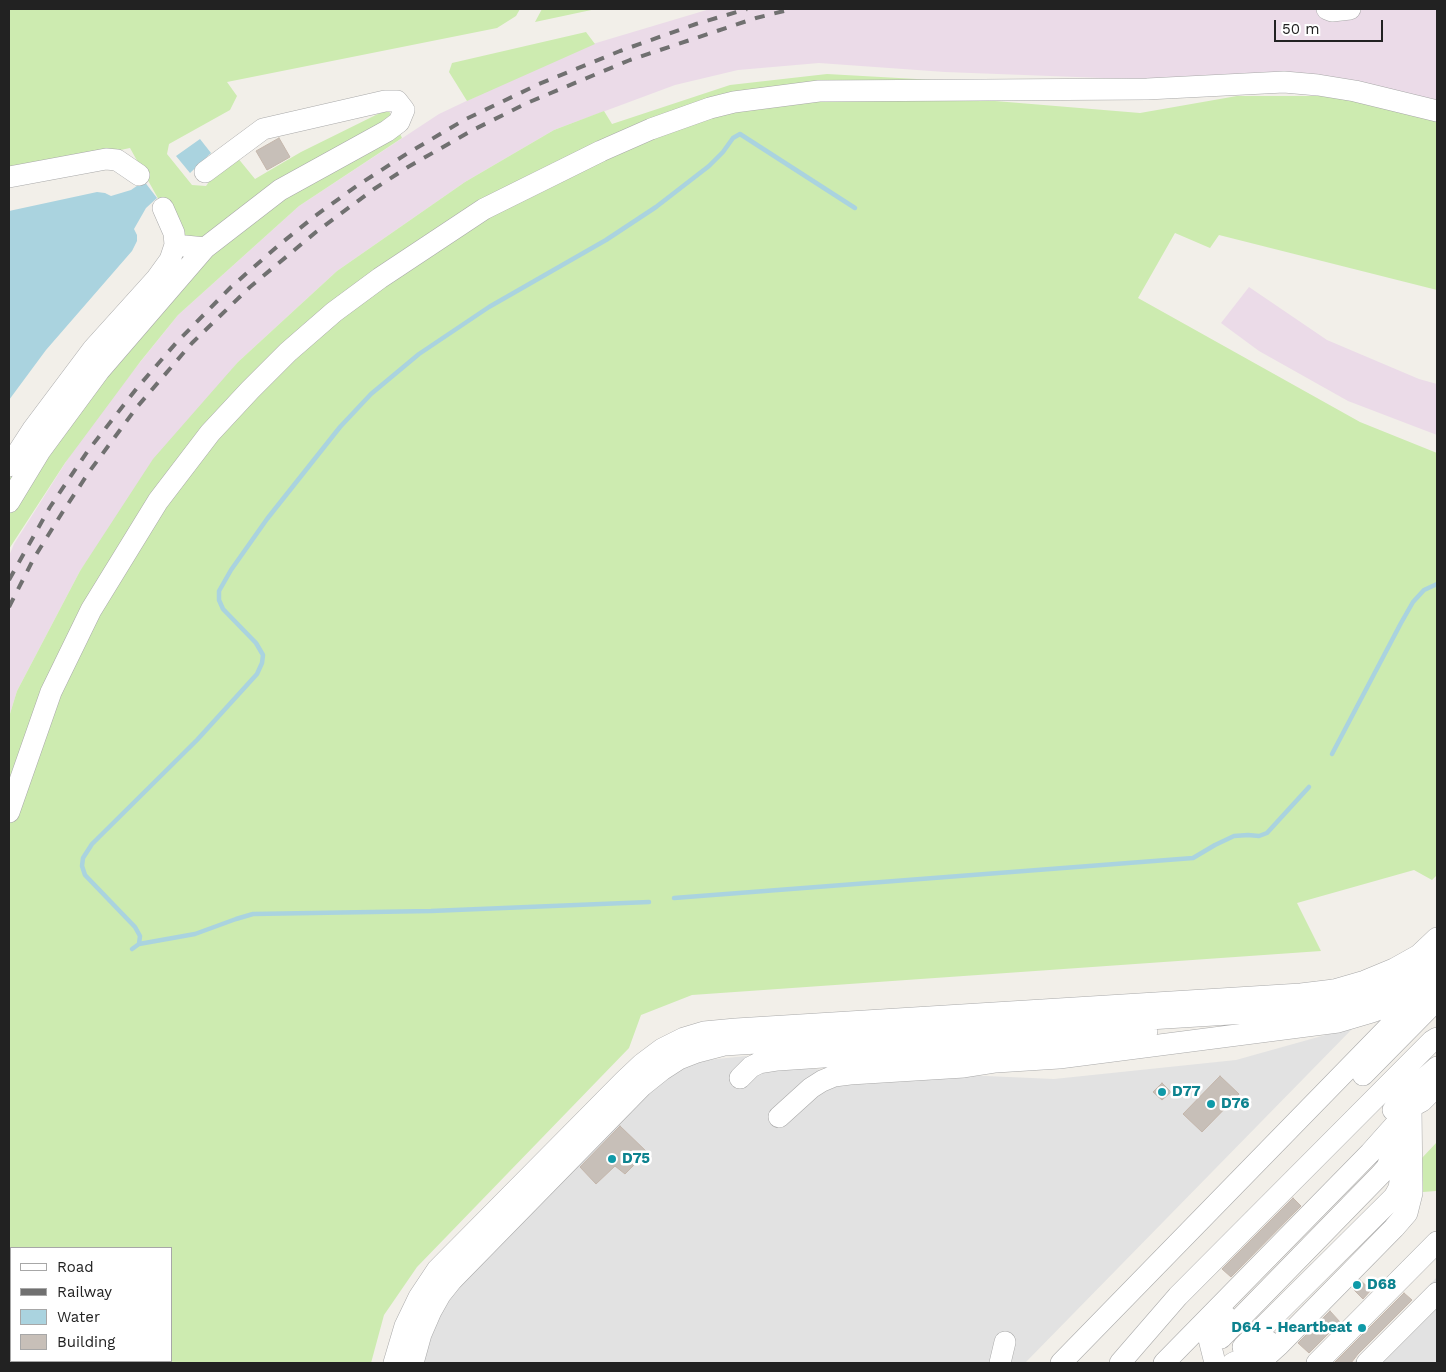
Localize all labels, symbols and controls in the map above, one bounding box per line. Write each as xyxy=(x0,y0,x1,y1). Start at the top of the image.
scale bar xyxy=(1276,10,1385,42)
text: 50 m xyxy=(1282,20,1319,38)
place label: D77 xyxy=(1172,1083,1201,1101)
marker: D77 xyxy=(1156,1086,1168,1098)
place label: D76 xyxy=(1221,1095,1249,1113)
marker: D76 xyxy=(1205,1098,1217,1110)
place label: D75 xyxy=(622,1150,650,1168)
marker: D75 xyxy=(606,1153,618,1165)
legend xyxy=(10,1247,172,1362)
text: Road xyxy=(57,1258,94,1276)
place label: D68 xyxy=(1367,1276,1396,1294)
marker: D68 xyxy=(1351,1279,1363,1291)
text: Railway xyxy=(57,1283,112,1301)
text: Water xyxy=(57,1308,100,1326)
place label: D64 - Heartbeat xyxy=(1231,1319,1352,1337)
marker: D64 - Heartbeat xyxy=(1356,1322,1368,1334)
text: Building xyxy=(57,1333,115,1351)

